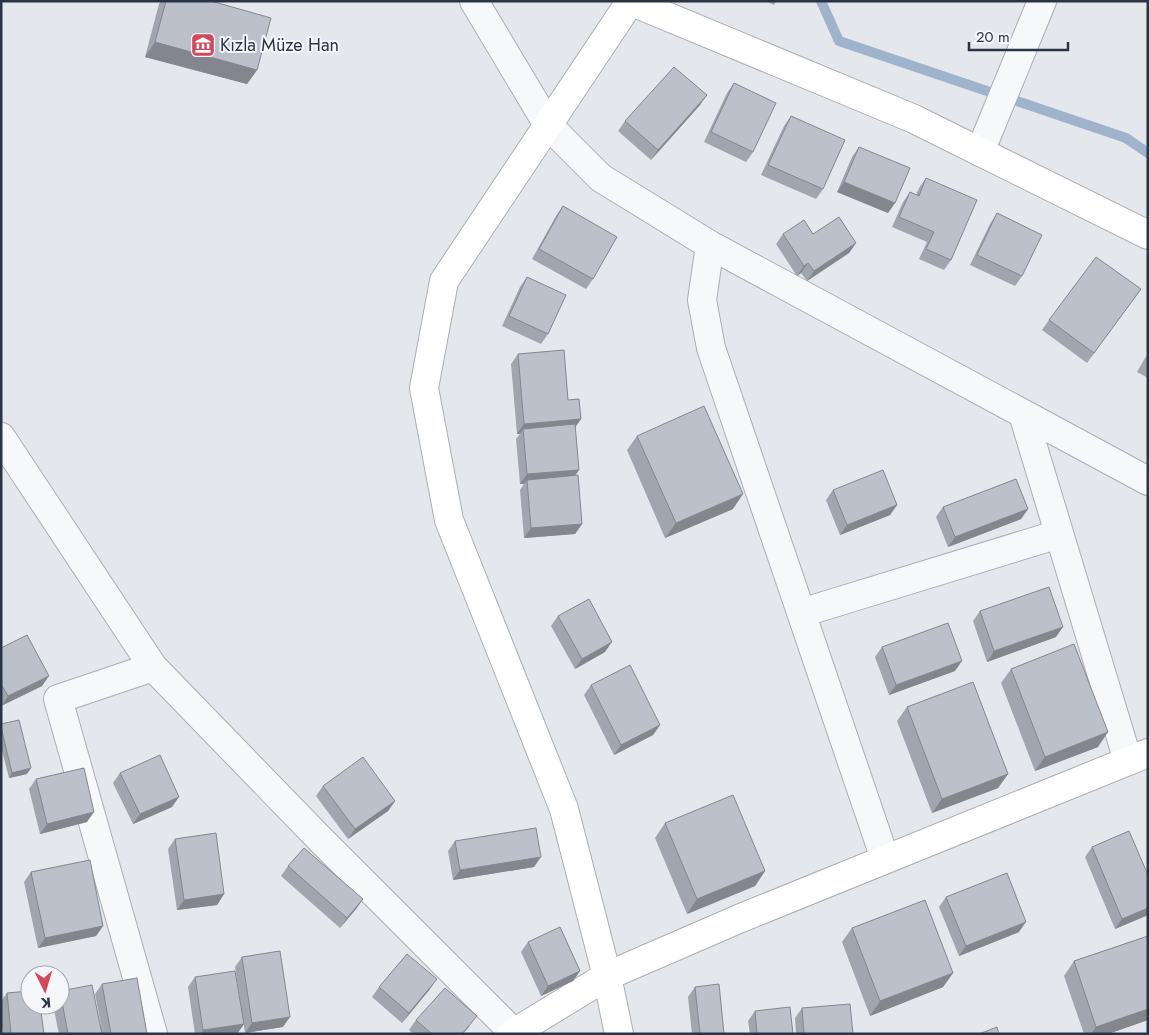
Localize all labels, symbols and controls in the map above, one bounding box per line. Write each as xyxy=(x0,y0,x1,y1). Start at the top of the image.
scale bar xyxy=(969,20,1068,52)
text: 20 m xyxy=(976,26,1010,48)
museum icon: Kızla Müze Han xyxy=(190,32,216,58)
place label: Kızla Müze Han xyxy=(220,32,339,58)
north arrow xyxy=(20,965,70,1015)
text: K xyxy=(40,993,52,1013)

